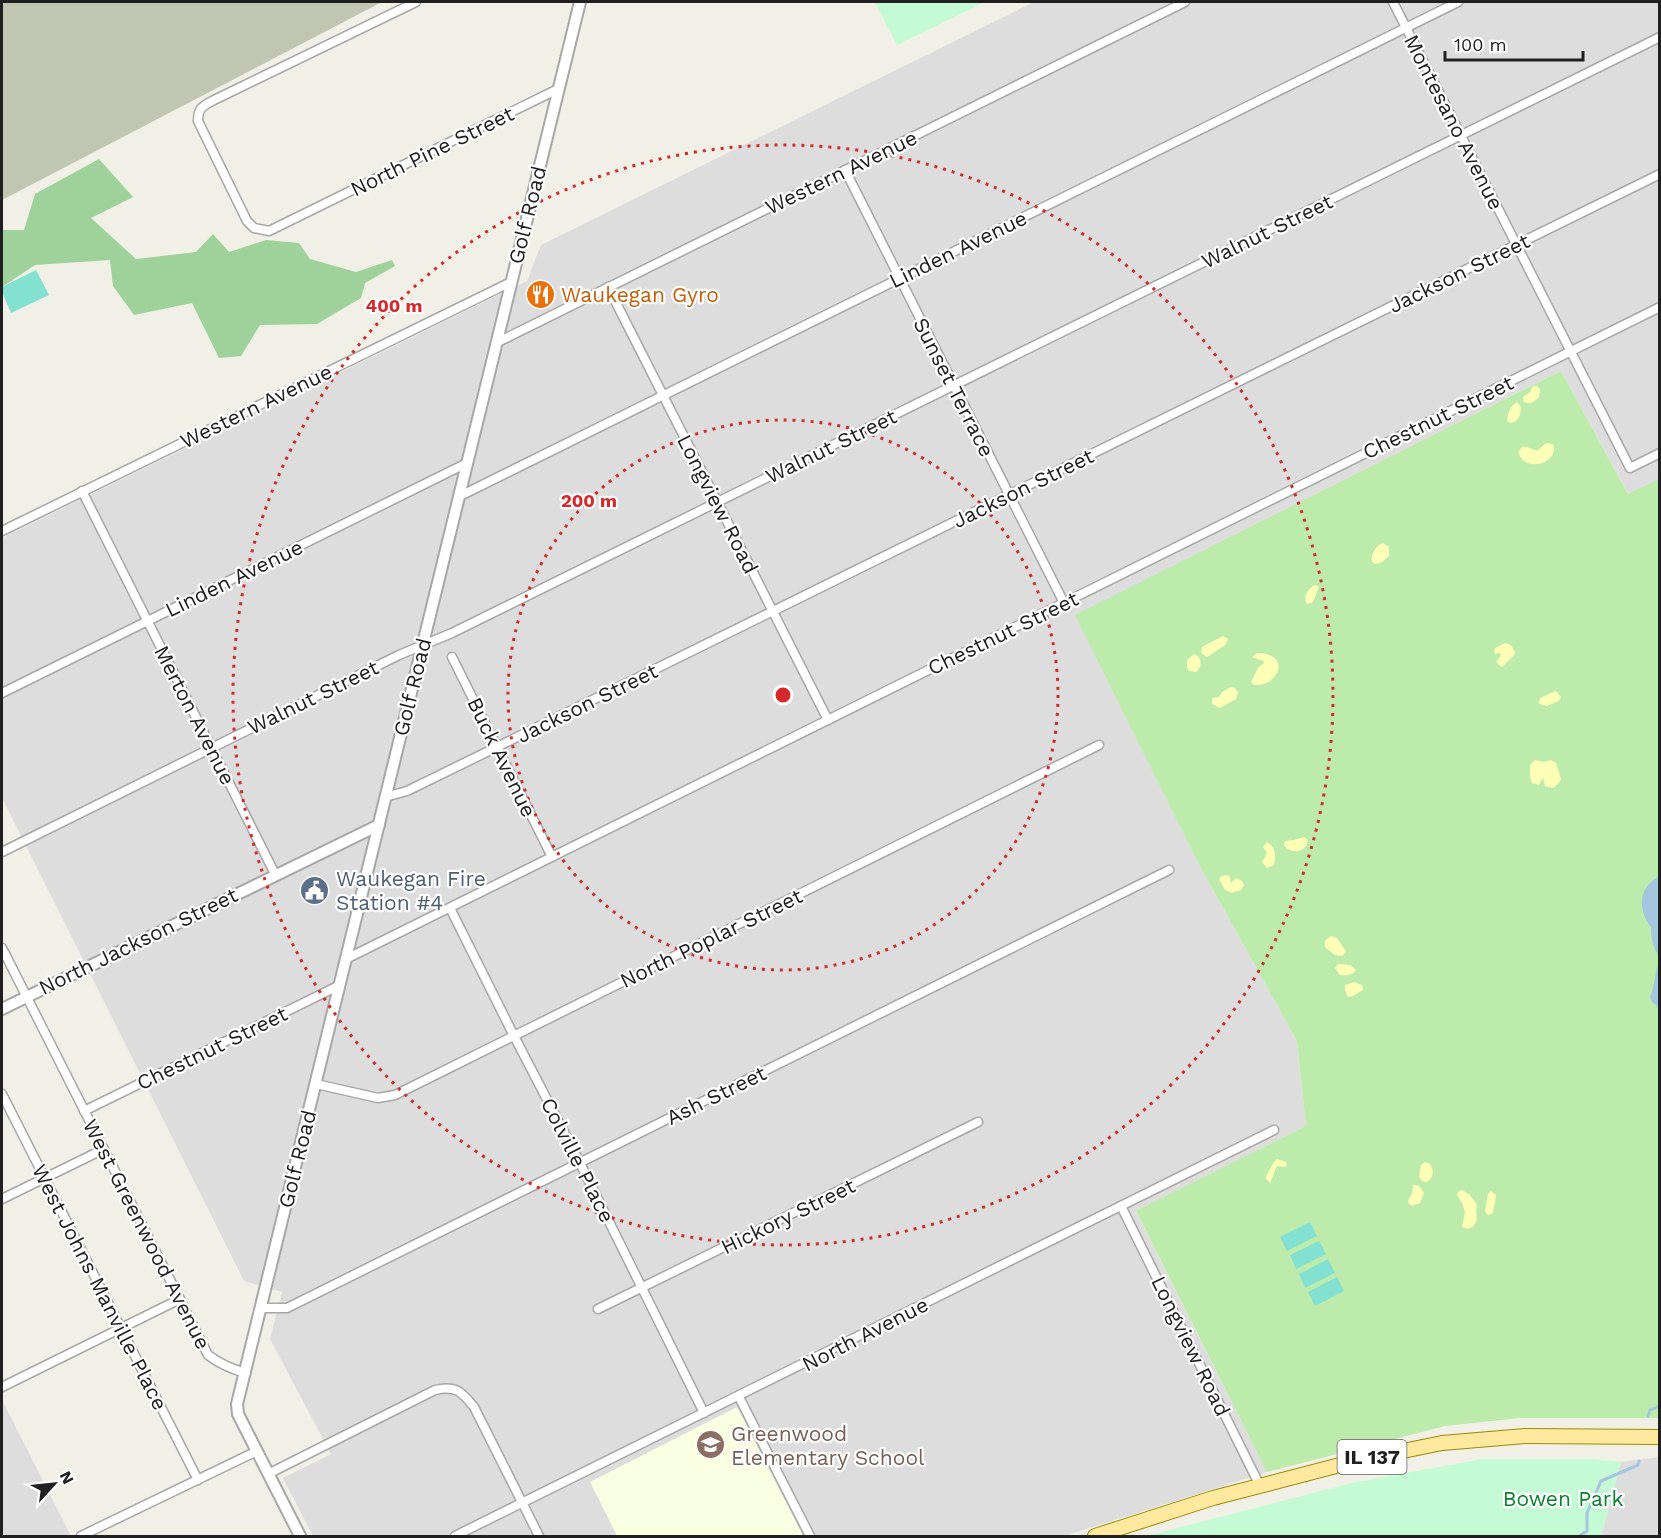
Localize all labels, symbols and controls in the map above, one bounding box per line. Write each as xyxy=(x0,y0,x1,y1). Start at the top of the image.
scale bar xyxy=(1445,24,1583,62)
street label: Montesano Avenue xyxy=(1399,30,1509,214)
text: 100 m xyxy=(1454,34,1507,55)
street label: North Pine Street xyxy=(346,101,518,201)
street label: Western Avenue xyxy=(761,124,921,220)
street label: Golf Road xyxy=(503,163,551,267)
street label: Walnut Street xyxy=(1197,188,1337,274)
street label: Linden Avenue xyxy=(885,205,1031,293)
street label: Jackson Street xyxy=(1384,228,1534,318)
restaurant icon: Waukegan Gyro xyxy=(524,278,556,310)
place label: Waukegan Gyro xyxy=(561,282,719,307)
text: 400 m xyxy=(366,295,422,316)
street label: Sunset Terrace xyxy=(908,313,1000,461)
street label: Western Avenue xyxy=(176,358,336,454)
street label: Chestnut Street xyxy=(1359,370,1518,464)
street label: Walnut Street xyxy=(761,403,901,489)
street label: Longview Road xyxy=(672,430,764,578)
street label: Jackson Street xyxy=(948,443,1098,533)
text: 200 m xyxy=(561,490,617,511)
street label: Linden Avenue xyxy=(161,534,307,622)
street label: Chestnut Street xyxy=(924,586,1083,680)
street label: Golf Road xyxy=(388,635,436,739)
street label: Merton Avenue xyxy=(149,641,241,789)
street label: Walnut Street xyxy=(243,654,383,740)
street label: Jackson Street xyxy=(512,658,662,748)
centre of rings xyxy=(773,685,793,705)
street label: Buck Avenue xyxy=(462,693,542,821)
place label: Waukegan Fire Station #4 xyxy=(336,866,486,915)
public building icon: Waukegan Fire Station #4 xyxy=(299,874,331,906)
street label: North Jackson Street xyxy=(35,882,242,1000)
street label: North Poplar Street xyxy=(616,883,806,993)
street label: Chestnut Street xyxy=(133,1001,292,1095)
street label: Ash Street xyxy=(662,1060,770,1130)
street label: Colville Place xyxy=(536,1093,620,1227)
street label: Golf Road xyxy=(273,1107,321,1211)
street label: West Greenwood Avenue xyxy=(78,1115,216,1353)
street label: West Johns Manville Place xyxy=(27,1160,173,1414)
street label: Hickory Street xyxy=(717,1173,859,1259)
street label: Longview Road xyxy=(1146,1272,1236,1420)
street label: North Avenue xyxy=(798,1291,932,1377)
place label: Greenwood Elementary School xyxy=(731,1421,925,1470)
school or university icon: Greenwood Elementary School xyxy=(694,1429,726,1461)
road number: IL 137 xyxy=(1338,1440,1406,1474)
north arrow xyxy=(24,1454,84,1514)
text: N xyxy=(56,1468,78,1487)
park label: Bowen Park xyxy=(1503,1486,1623,1511)

